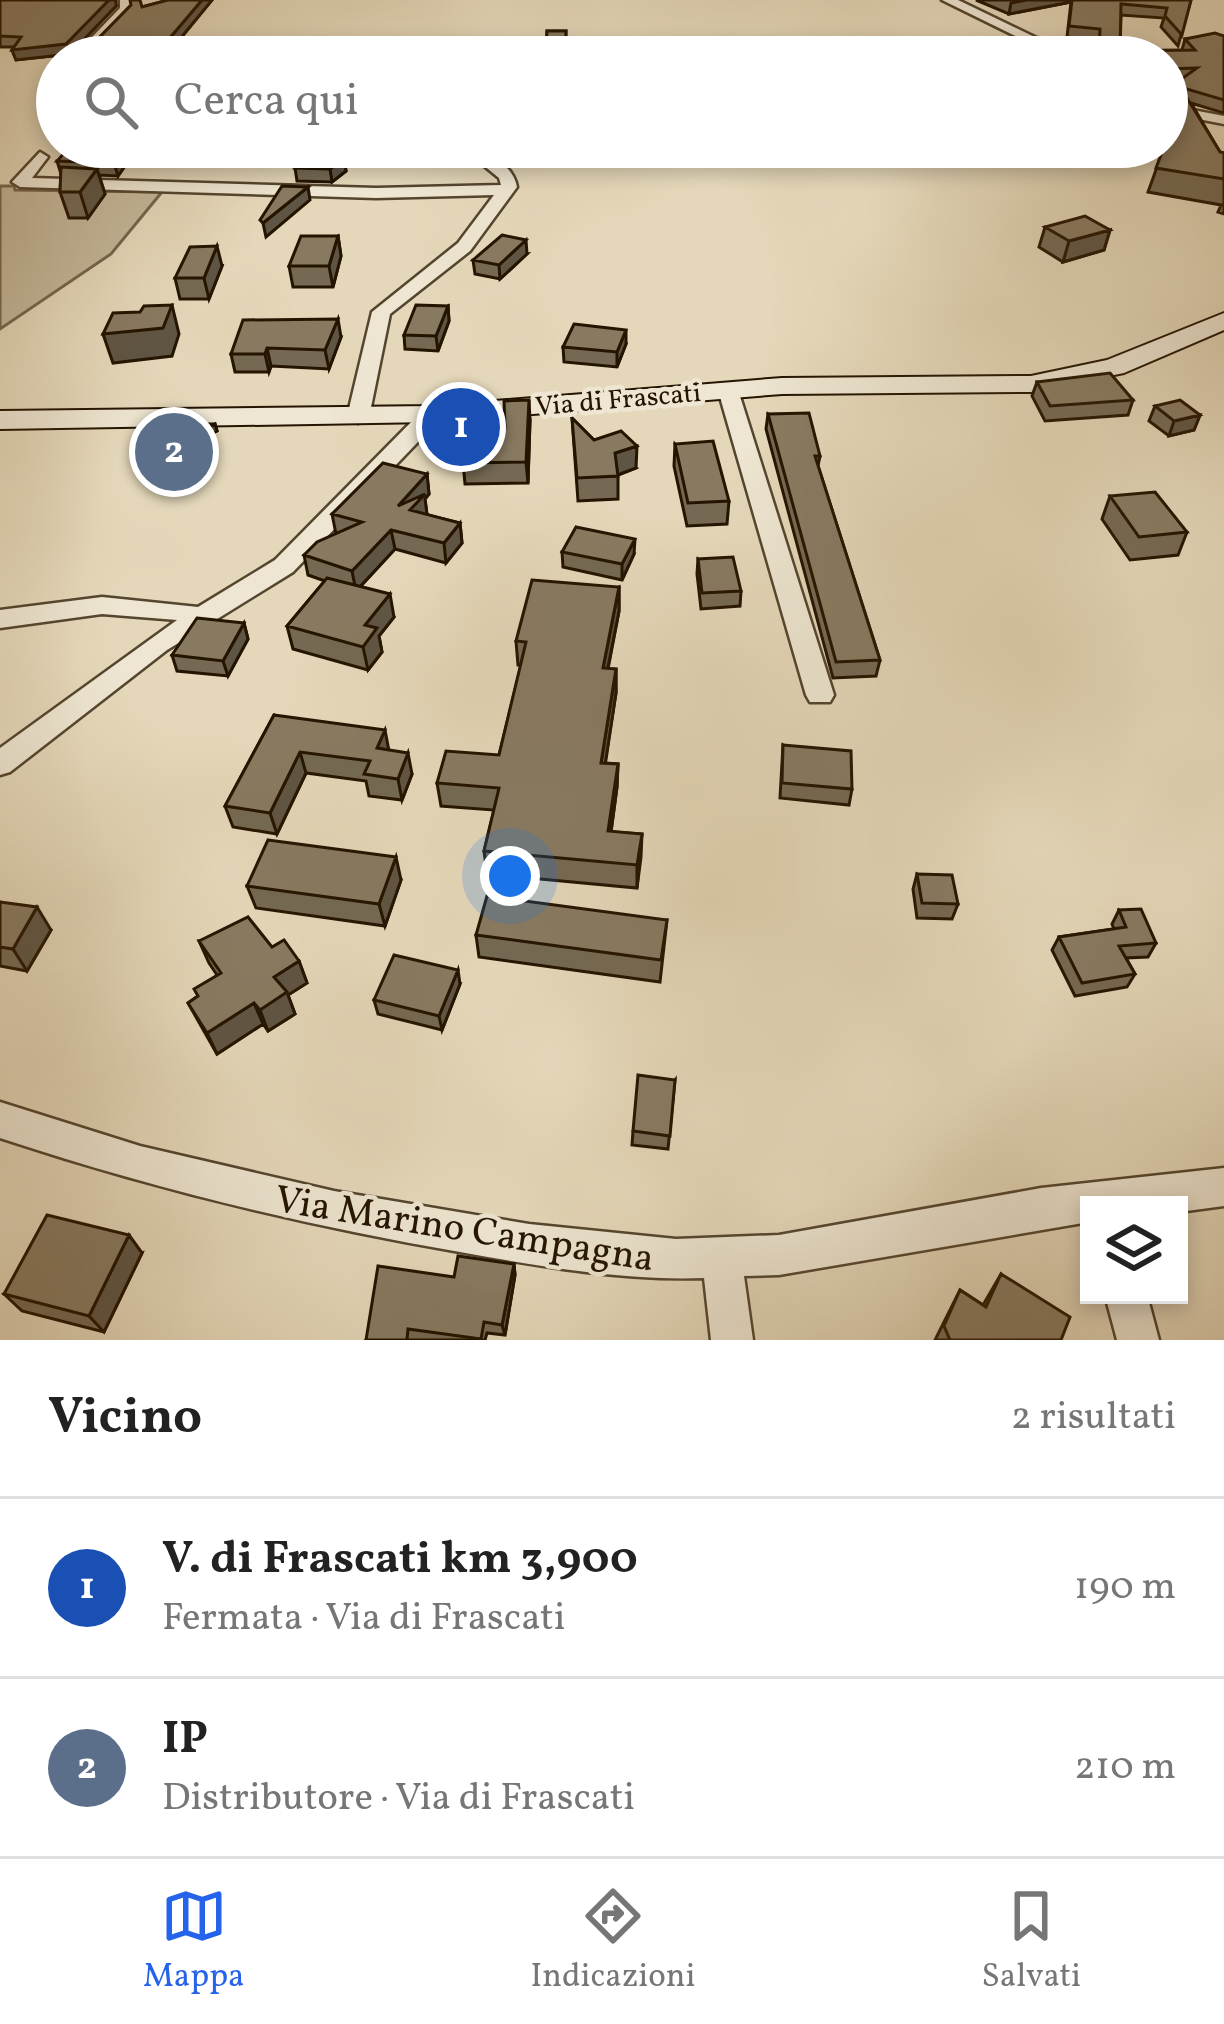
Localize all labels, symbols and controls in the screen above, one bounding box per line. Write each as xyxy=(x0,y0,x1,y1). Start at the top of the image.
search box xyxy=(36,36,1188,168)
icon: search xyxy=(78,69,144,135)
text: Cerca qui xyxy=(174,71,359,134)
street label: Via di Frascati xyxy=(534,375,703,427)
pin: 1 xyxy=(422,382,500,472)
pin: 2 xyxy=(135,407,213,497)
your location xyxy=(480,846,540,906)
street label: Via Marino Campagna xyxy=(271,1174,658,1288)
map controls xyxy=(1080,1196,1188,1304)
button: layers xyxy=(1080,1196,1188,1304)
text: Vicino xyxy=(48,1383,202,1454)
text: 2 risultati xyxy=(1011,1391,1176,1445)
text: V. di Frascati km 3,900 xyxy=(162,1529,638,1592)
text: 1 xyxy=(79,1561,95,1615)
text: 190 m xyxy=(1074,1561,1176,1615)
text: Fermata · Via di Frascati xyxy=(162,1592,565,1646)
text: IP xyxy=(162,1709,208,1772)
text: 2 xyxy=(77,1741,97,1795)
text: 210 m xyxy=(1074,1741,1176,1795)
text: Distributore · Via di Frascati xyxy=(162,1772,635,1826)
tab: Mappa xyxy=(143,1883,244,2001)
tab: Indicazioni xyxy=(531,1883,695,2001)
tab: Salvati xyxy=(982,1883,1081,2001)

